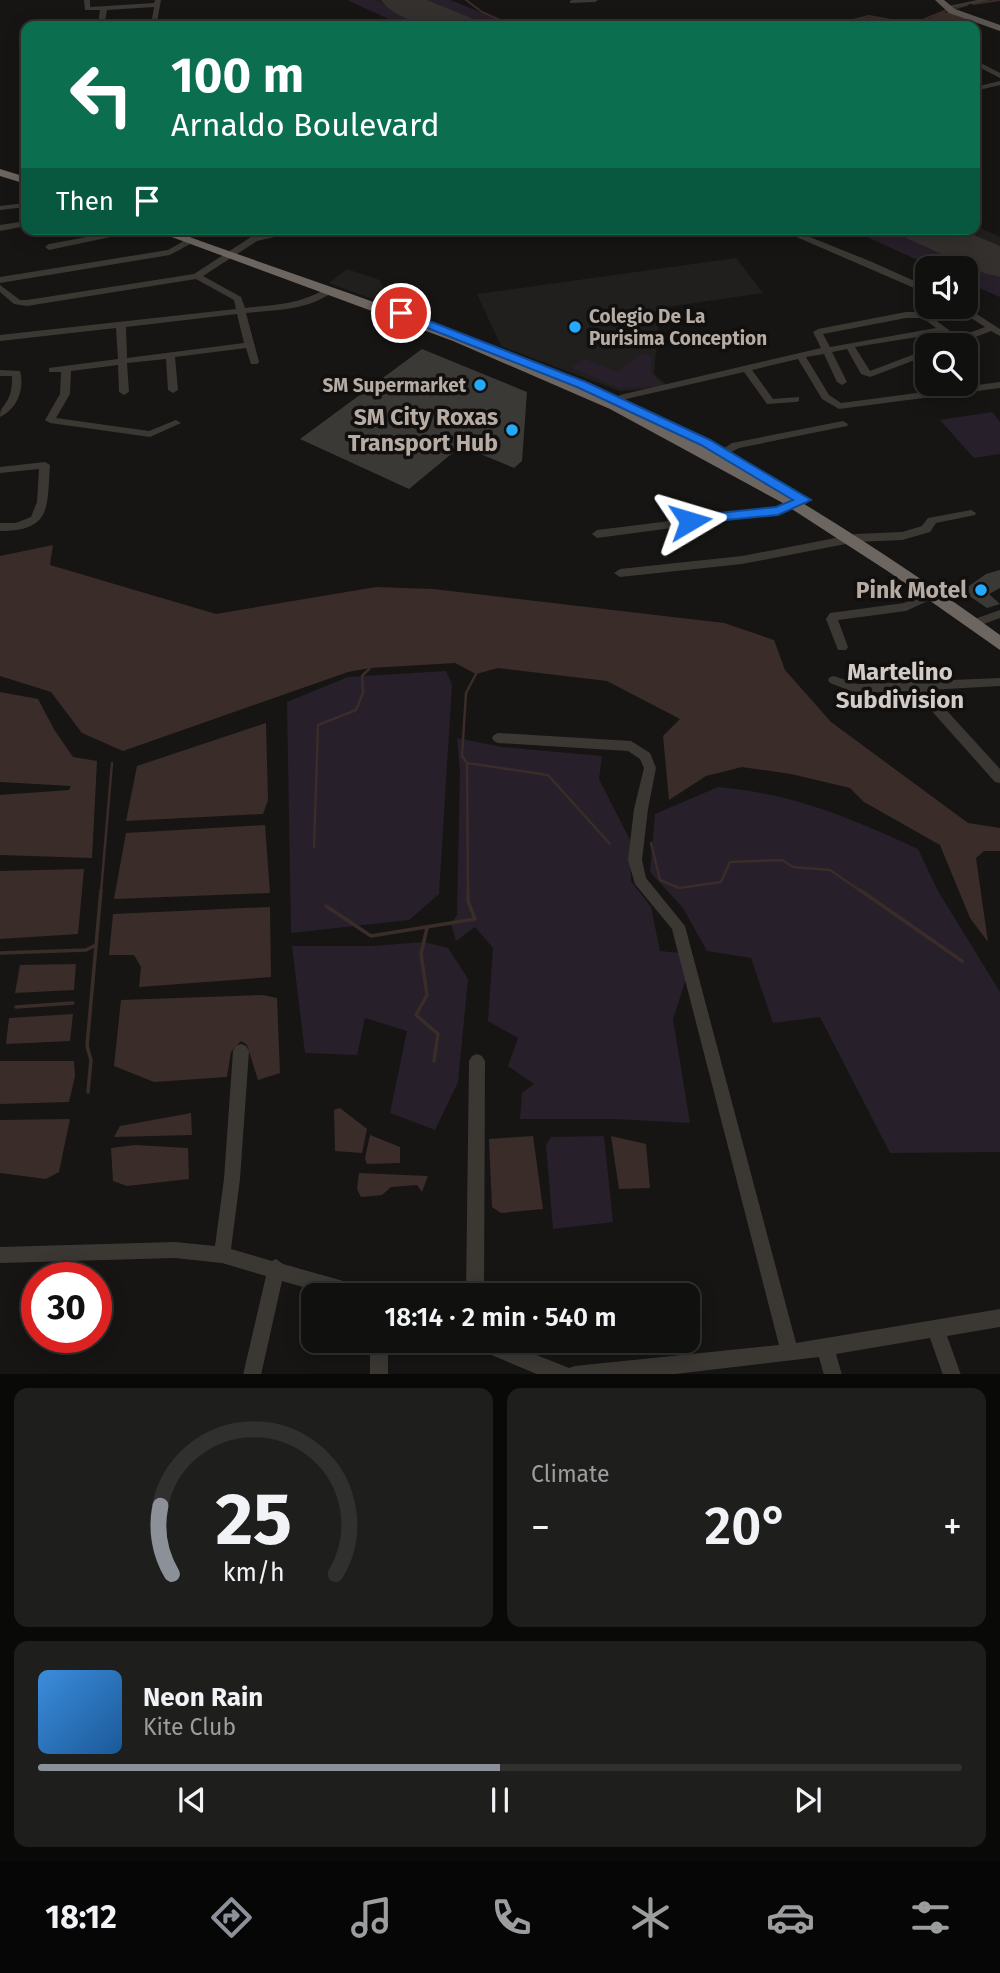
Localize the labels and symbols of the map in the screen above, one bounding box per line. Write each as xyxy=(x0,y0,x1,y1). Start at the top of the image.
pin xyxy=(371,283,431,343)
place label: Colegio De La Purisima Conception xyxy=(589,305,767,350)
marker: Colegio De La Purisima Conception xyxy=(567,319,583,335)
place label: SM Supermarket xyxy=(323,374,467,397)
marker: SM Supermarket xyxy=(472,377,488,393)
place label: SM City Roxas Transport Hub xyxy=(348,403,498,457)
marker: SM City Roxas Transport Hub xyxy=(504,422,520,438)
position arrow xyxy=(653,484,727,558)
place label: Pink Motel xyxy=(856,576,967,604)
marker: Pink Motel xyxy=(973,582,989,598)
district label: Martelino Subdivision xyxy=(836,658,964,714)
speed limit sign: 30 xyxy=(21,1262,112,1353)

